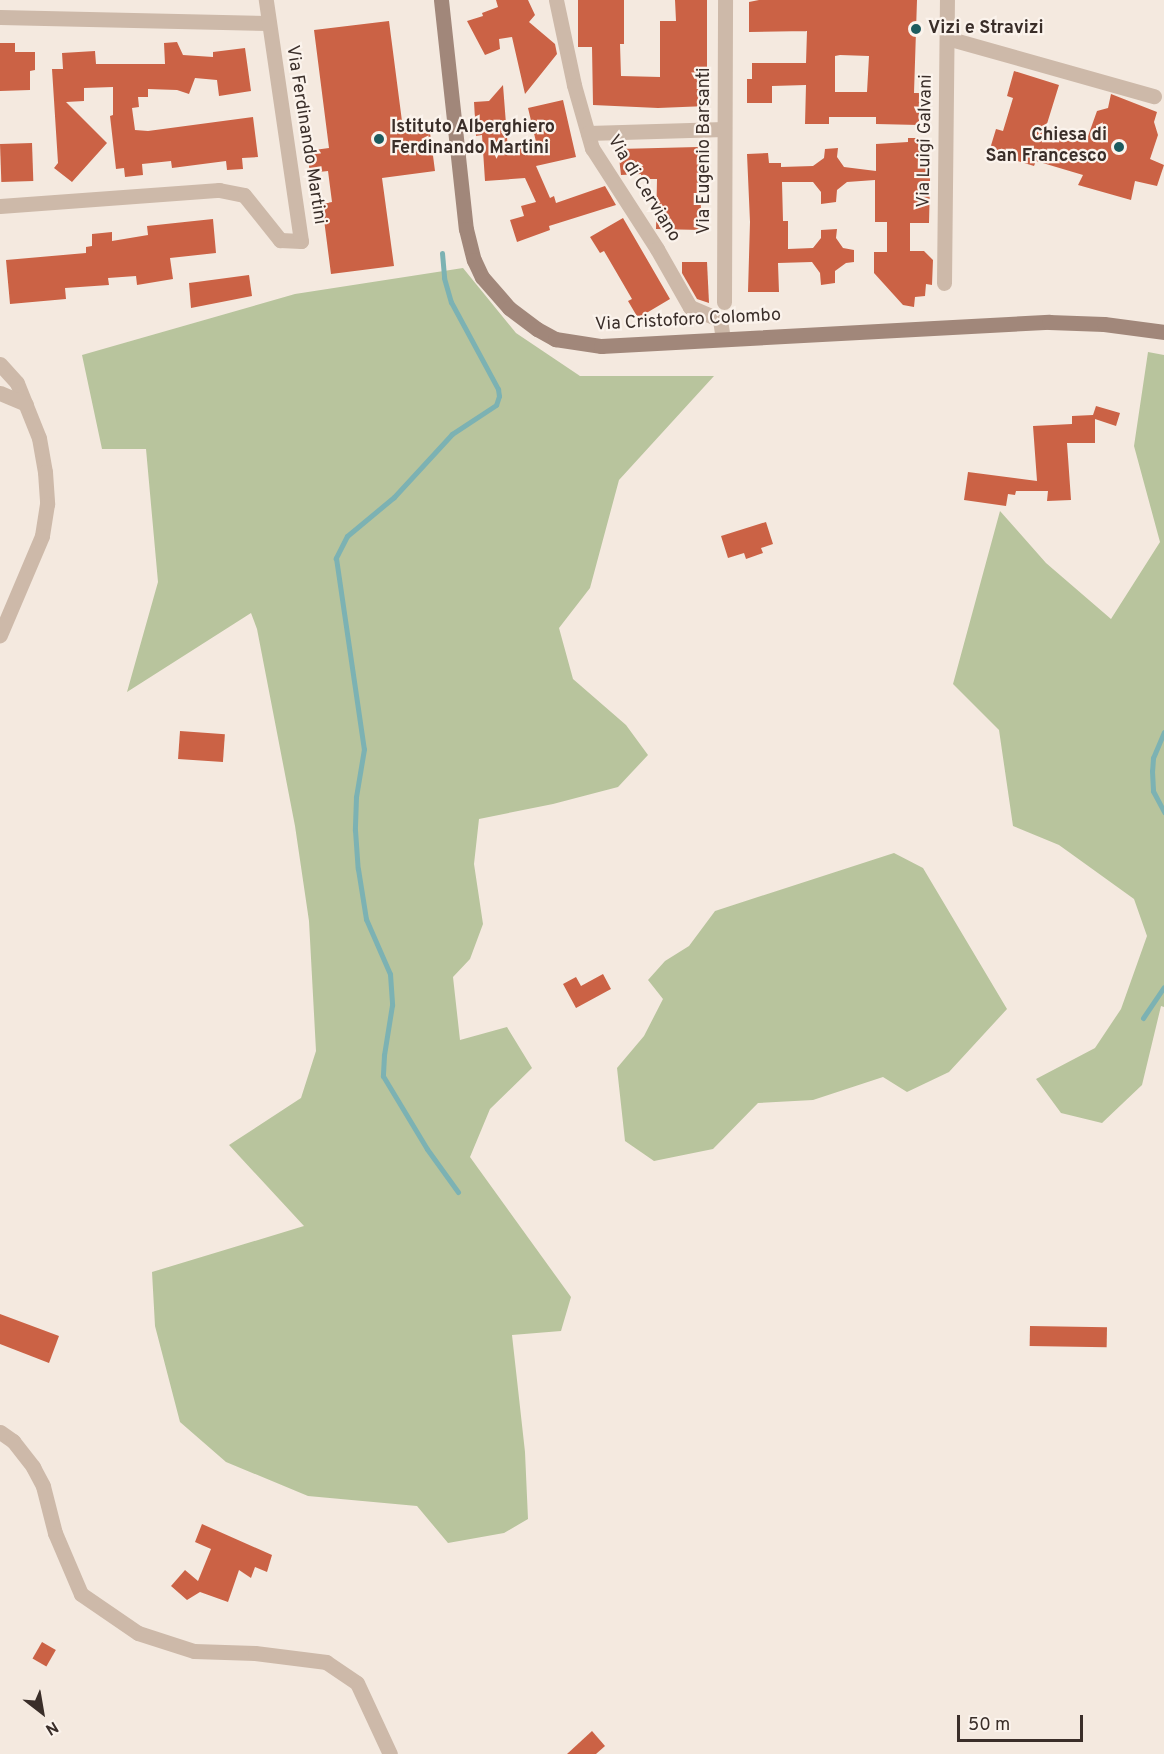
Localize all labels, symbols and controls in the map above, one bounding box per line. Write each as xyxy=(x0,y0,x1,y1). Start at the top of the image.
place label: Vizi e Stravizi xyxy=(928,18,1044,40)
marker: Vizi e Stravizi xyxy=(909,22,923,36)
street label: Via Ferdinando Martini xyxy=(280,44,330,226)
street label: Via Eugenio Barsanti xyxy=(694,67,716,235)
street label: Via Luigi Galvani xyxy=(914,74,938,208)
place label: Istituto Alberghiero Ferdinando Martini xyxy=(391,118,556,160)
place label: Chiesa di San Francesco xyxy=(985,126,1107,168)
marker: Istituto Alberghiero Ferdinando Martini xyxy=(372,132,386,146)
street label: Via di Cerviano xyxy=(602,132,684,246)
marker: Chiesa di San Francesco xyxy=(1112,140,1126,154)
street label: Via Cristoforo Colombo xyxy=(594,305,782,337)
north arrow xyxy=(12,1682,72,1742)
scale bar xyxy=(960,1703,1086,1741)
text: 50 m xyxy=(968,1714,1010,1737)
text: N xyxy=(41,1716,61,1739)

